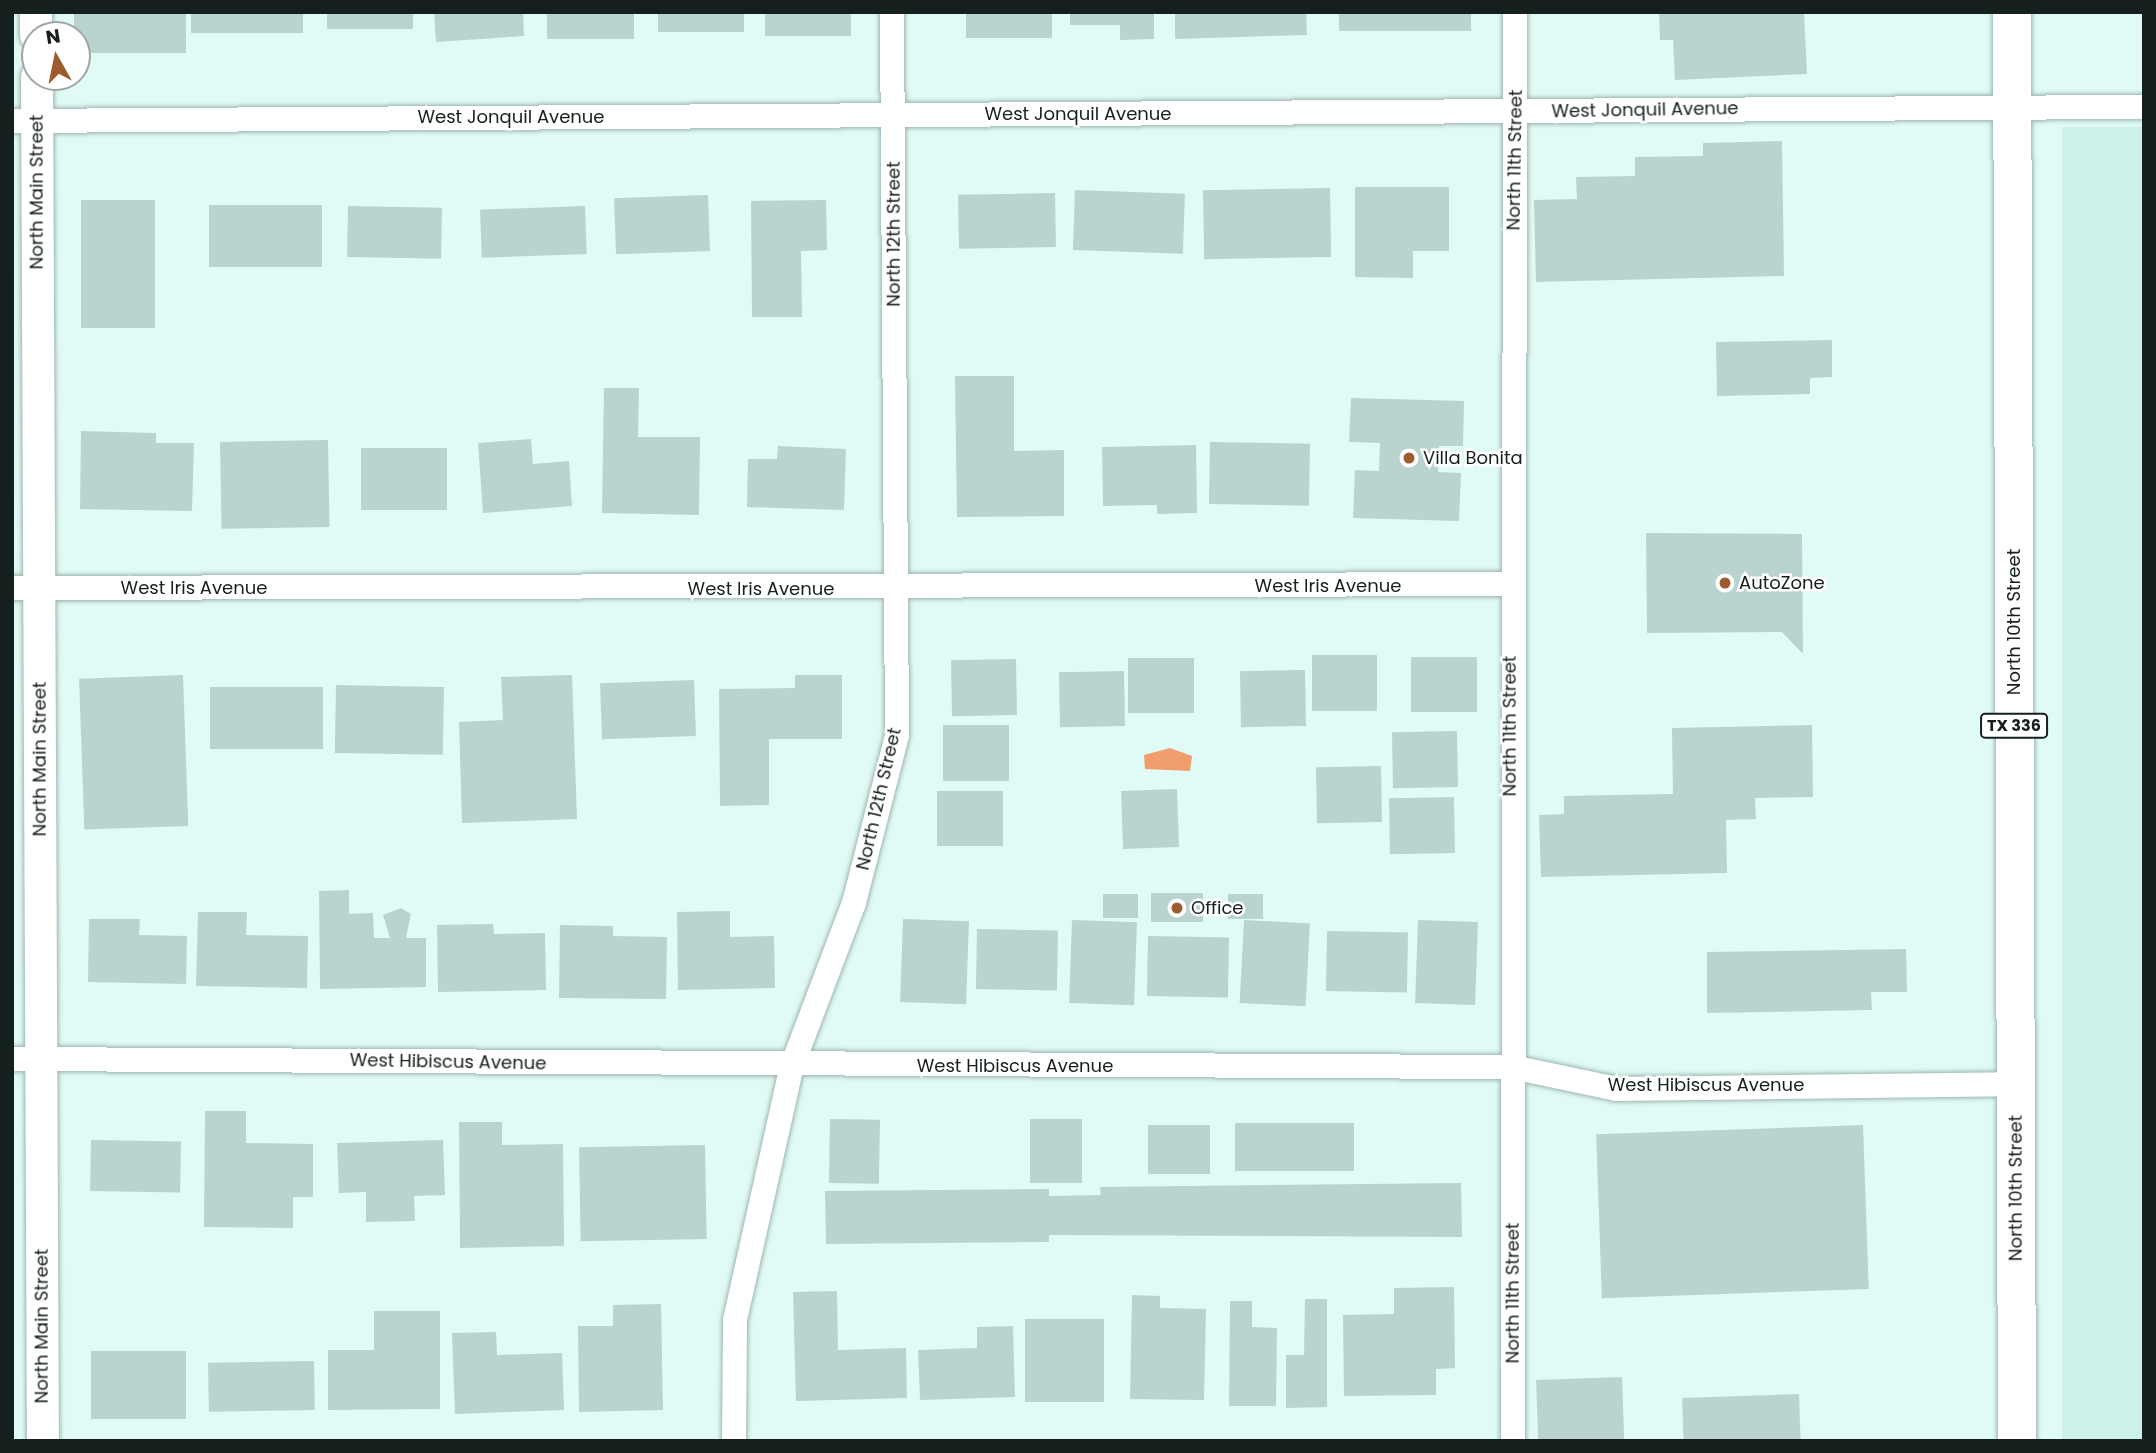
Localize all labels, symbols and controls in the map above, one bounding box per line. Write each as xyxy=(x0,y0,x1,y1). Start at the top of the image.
north arrow xyxy=(21,21,91,91)
text: N xyxy=(44,22,62,51)
street label: North 11th Street xyxy=(1503,89,1527,231)
street label: West Jonquil Avenue xyxy=(1551,98,1739,122)
street label: West Jonquil Avenue xyxy=(984,103,1172,125)
street label: West Jonquil Avenue xyxy=(417,106,605,128)
street label: North Main Street xyxy=(26,115,48,269)
street label: North 12th Street xyxy=(883,161,905,307)
place label: Villa Bonita xyxy=(1423,447,1523,469)
marker: Villa Bonita xyxy=(1401,450,1417,466)
street label: North 10th Street xyxy=(2003,549,2025,695)
place label: AutoZone xyxy=(1739,572,1825,594)
street label: West Iris Avenue xyxy=(1255,575,1401,597)
marker: AutoZone xyxy=(1717,575,1733,591)
street label: West Iris Avenue xyxy=(121,577,267,599)
street label: West Iris Avenue xyxy=(688,578,834,600)
street label: North 11th Street xyxy=(1499,656,1521,796)
street label: North Main Street xyxy=(29,682,51,836)
road number: TX 336 xyxy=(1979,713,2049,738)
street label: North 12th Street xyxy=(852,726,906,872)
place label: Office xyxy=(1191,897,1244,919)
marker: Office xyxy=(1169,900,1185,916)
street label: West Hibiscus Avenue xyxy=(350,1049,546,1075)
street label: West Hibiscus Avenue xyxy=(917,1055,1113,1077)
street label: West Hibiscus Avenue xyxy=(1608,1074,1804,1096)
street label: North 10th Street xyxy=(2005,1115,2027,1261)
street label: North 11th Street xyxy=(1502,1223,1524,1363)
street label: North Main Street xyxy=(31,1249,53,1403)

